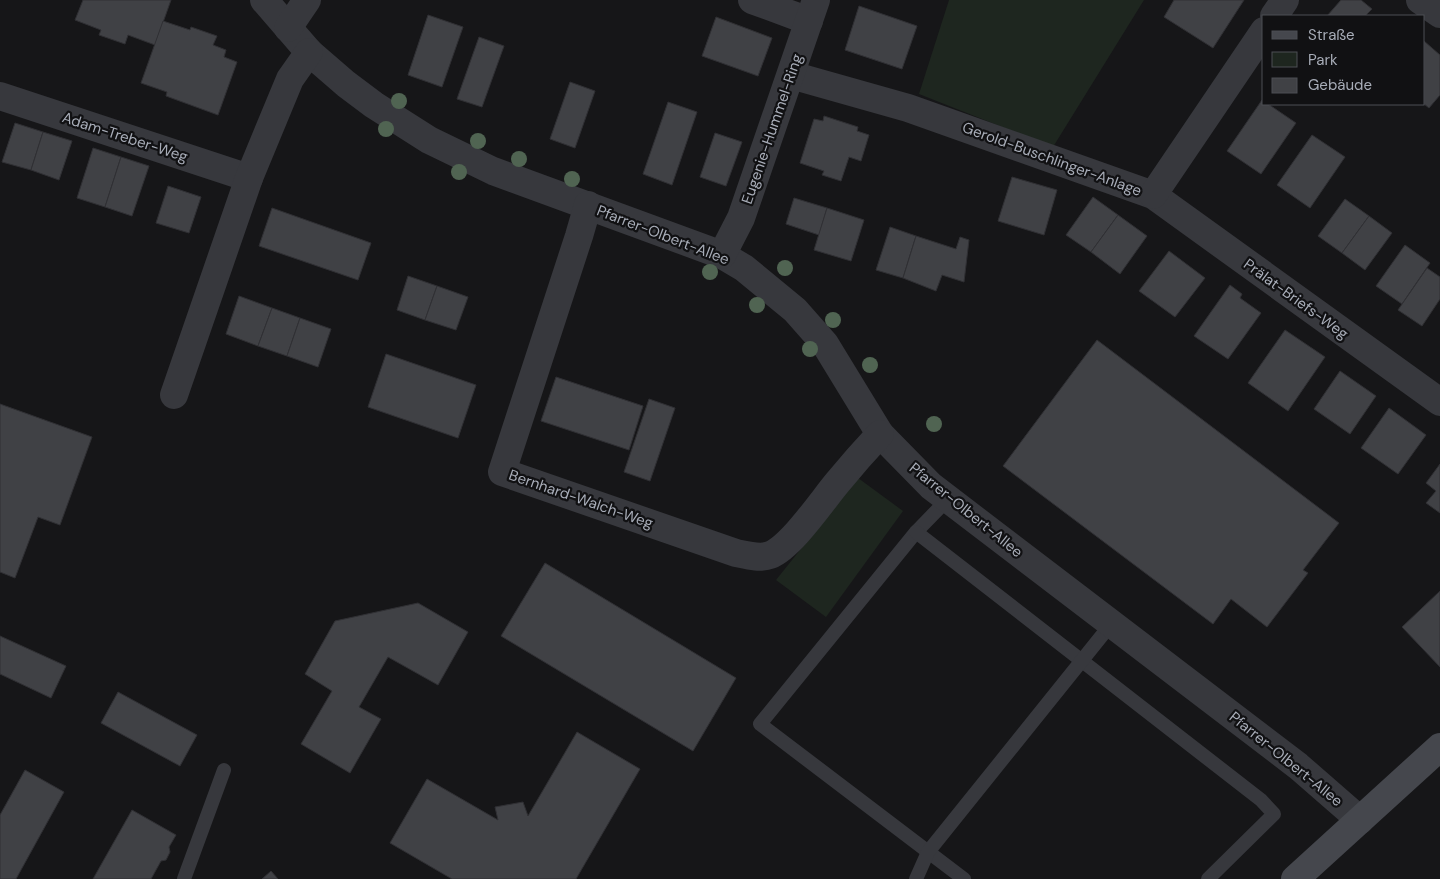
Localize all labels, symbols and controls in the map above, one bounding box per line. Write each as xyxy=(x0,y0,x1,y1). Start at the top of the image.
legend xyxy=(1262,15,1425,105)
text: Straße xyxy=(1308,25,1355,45)
text: Park xyxy=(1308,50,1338,70)
street label: Eugenie-Hummel-Ring xyxy=(737,51,807,207)
text: Gebäude xyxy=(1308,75,1372,95)
street label: Adam-Treber-Weg xyxy=(60,107,190,167)
street label: Gerold-Buschlinger-Anlage xyxy=(960,117,1144,201)
street label: Pfarrer-Olbert-Allee xyxy=(594,201,732,269)
street label: Prälat-Briefs-Weg xyxy=(1240,254,1352,344)
street label: Pfarrer-Olbert-Allee xyxy=(905,458,1027,562)
street label: Bernhard-Walch-Weg xyxy=(506,465,656,533)
street label: Pfarrer-Olbert-Allee xyxy=(1225,707,1347,811)

